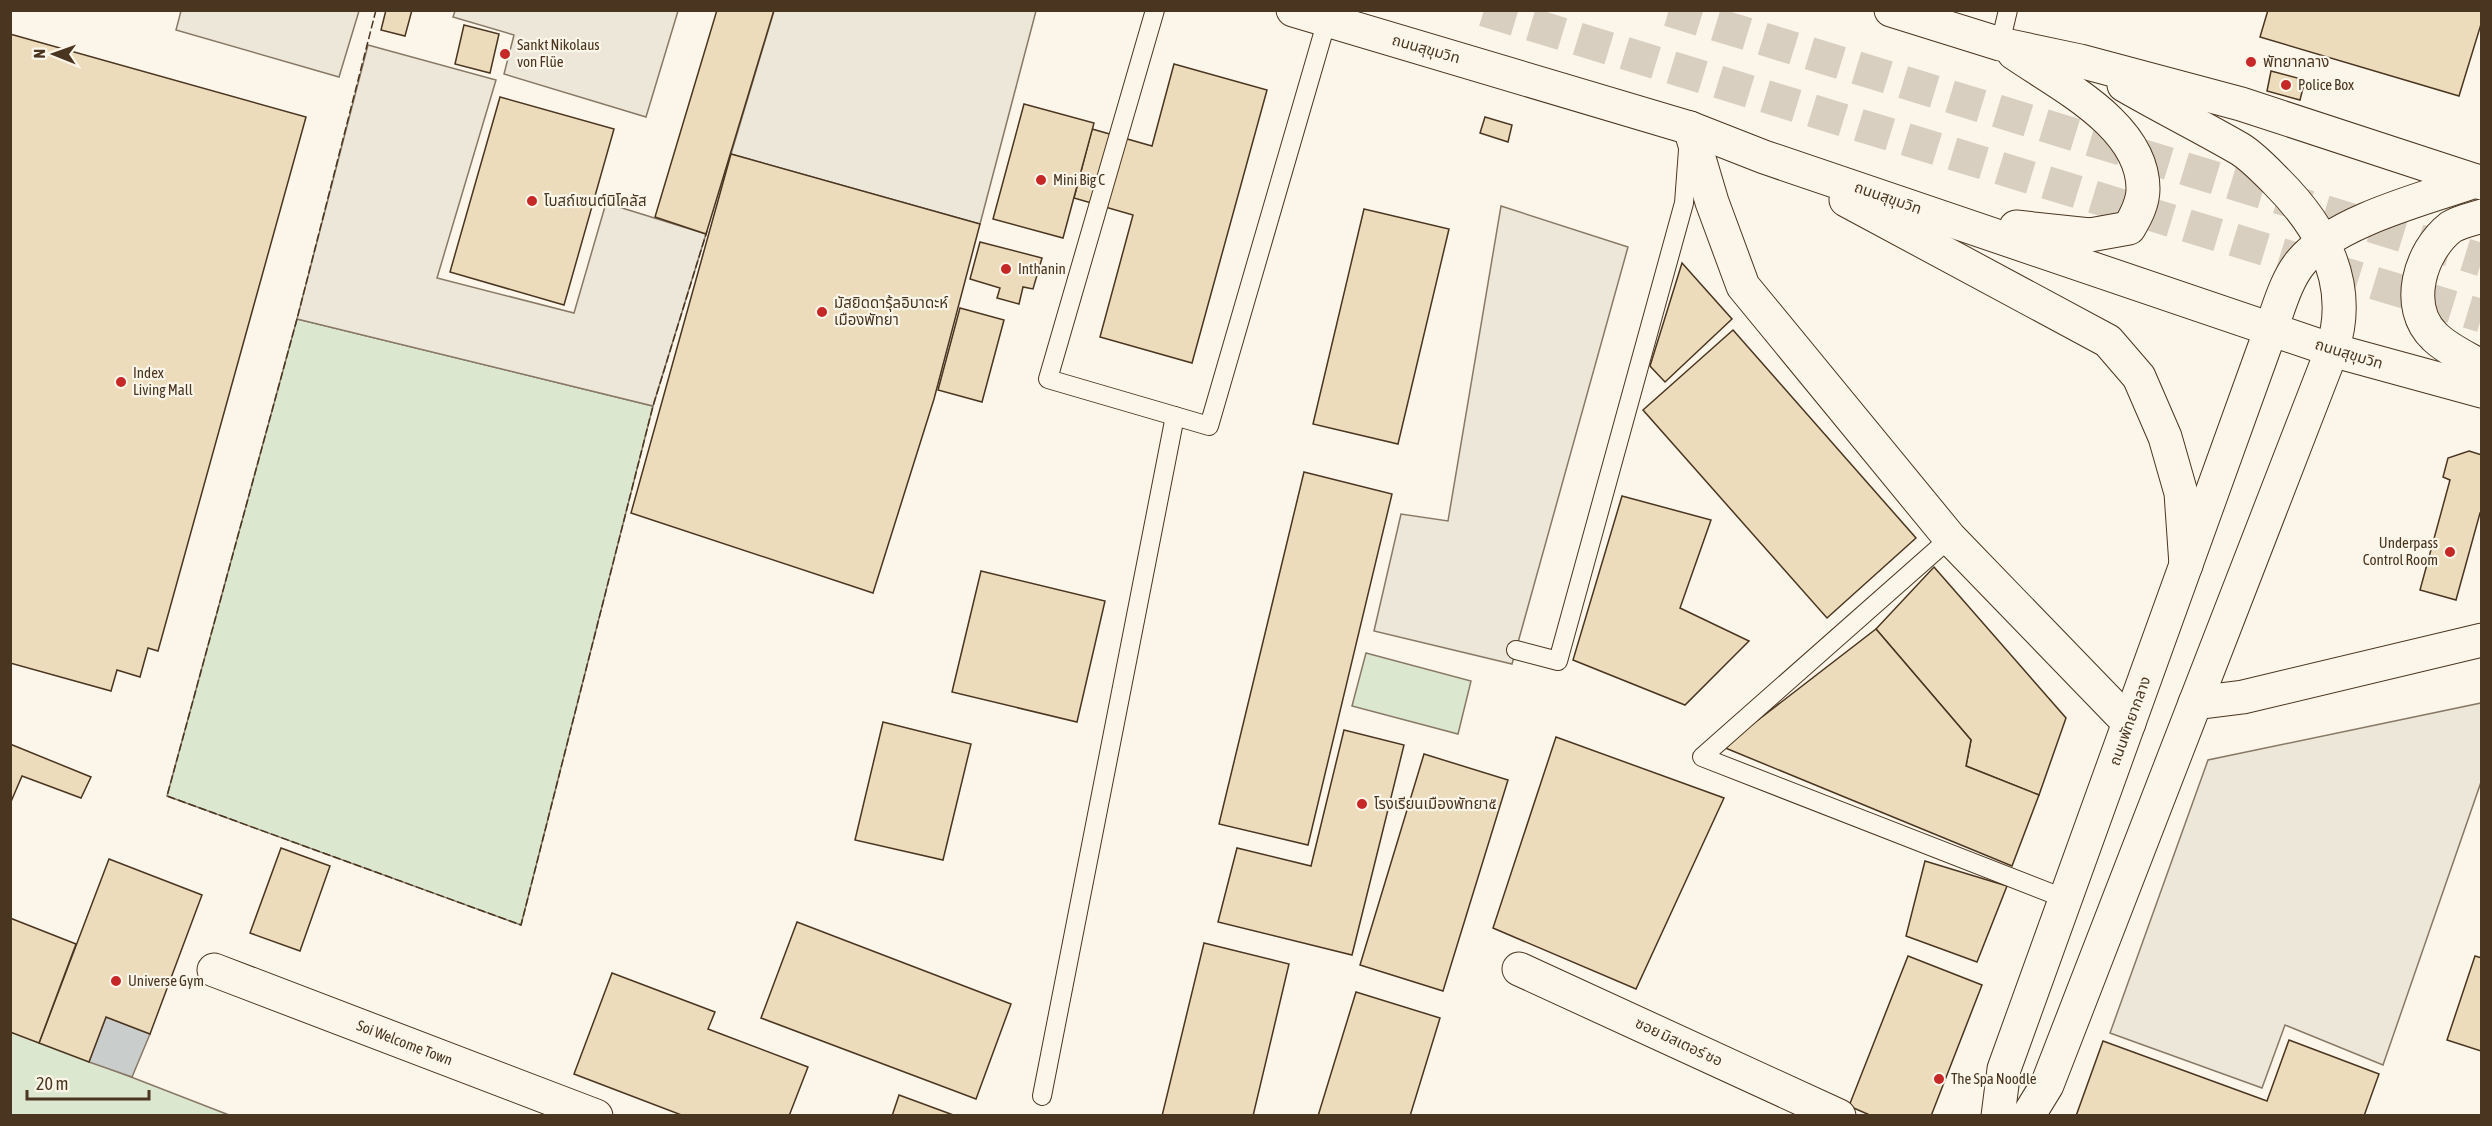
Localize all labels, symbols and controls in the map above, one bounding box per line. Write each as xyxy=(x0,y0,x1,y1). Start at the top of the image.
north arrow xyxy=(24,24,84,84)
street label: ถนนสุขุมวิท xyxy=(1390,31,1462,67)
place label: Sankt Nikolaus von Flüe xyxy=(517,36,600,70)
marker: Sankt Nikolaus von Flüe xyxy=(498,47,512,61)
text: N xyxy=(30,49,48,59)
place label: พัทยากลาง xyxy=(2263,53,2329,70)
marker: พัทยากลาง xyxy=(2244,55,2258,69)
place label: Police Box xyxy=(2298,76,2354,93)
marker: Police Box xyxy=(2279,78,2293,92)
place label: Mini Big C xyxy=(1053,171,1105,188)
marker: Mini Big C xyxy=(1034,173,1048,187)
street label: ถนนสุขุมวิท xyxy=(1852,178,1924,218)
place label: โบสถ์เซนต์นิโคลัส xyxy=(544,192,647,209)
marker: โบสถ์เซนต์นิโคลัส xyxy=(525,194,539,208)
place label: Inthanin xyxy=(1018,260,1066,277)
marker: Inthanin xyxy=(999,262,1013,276)
place label: มัสยิดดารุ้ลอิบาดะห์ เมืองพัทยา xyxy=(834,294,948,328)
marker: มัสยิดดารุ้ลอิบาดะห์ เมืองพัทยา xyxy=(815,305,829,319)
street label: ถนนสุขุมวิท xyxy=(2313,335,2385,373)
place label: Index Living Mall xyxy=(133,364,193,398)
marker: Index Living Mall xyxy=(114,375,128,389)
place label: Underpass Control Room xyxy=(2363,534,2438,568)
marker: Underpass Control Room xyxy=(2443,545,2457,559)
street label: ถนนพัทยากลาง xyxy=(2106,674,2154,768)
place label: โรงเรียนเมืองพัทยา๕ xyxy=(1374,795,1497,812)
marker: โรงเรียนเมืองพัทยา๕ xyxy=(1355,797,1369,811)
place label: Universe Gym xyxy=(128,972,204,989)
marker: Universe Gym xyxy=(109,974,123,988)
street label: ซอย มิสเตอร์ ชอ xyxy=(1633,1014,1726,1069)
street label: Soi Welcome Town xyxy=(354,1016,455,1068)
scale bar xyxy=(27,1063,148,1101)
place label: The Spa Noodle xyxy=(1951,1070,2037,1087)
marker: The Spa Noodle xyxy=(1932,1072,1946,1086)
text: 20 m xyxy=(36,1073,68,1094)

